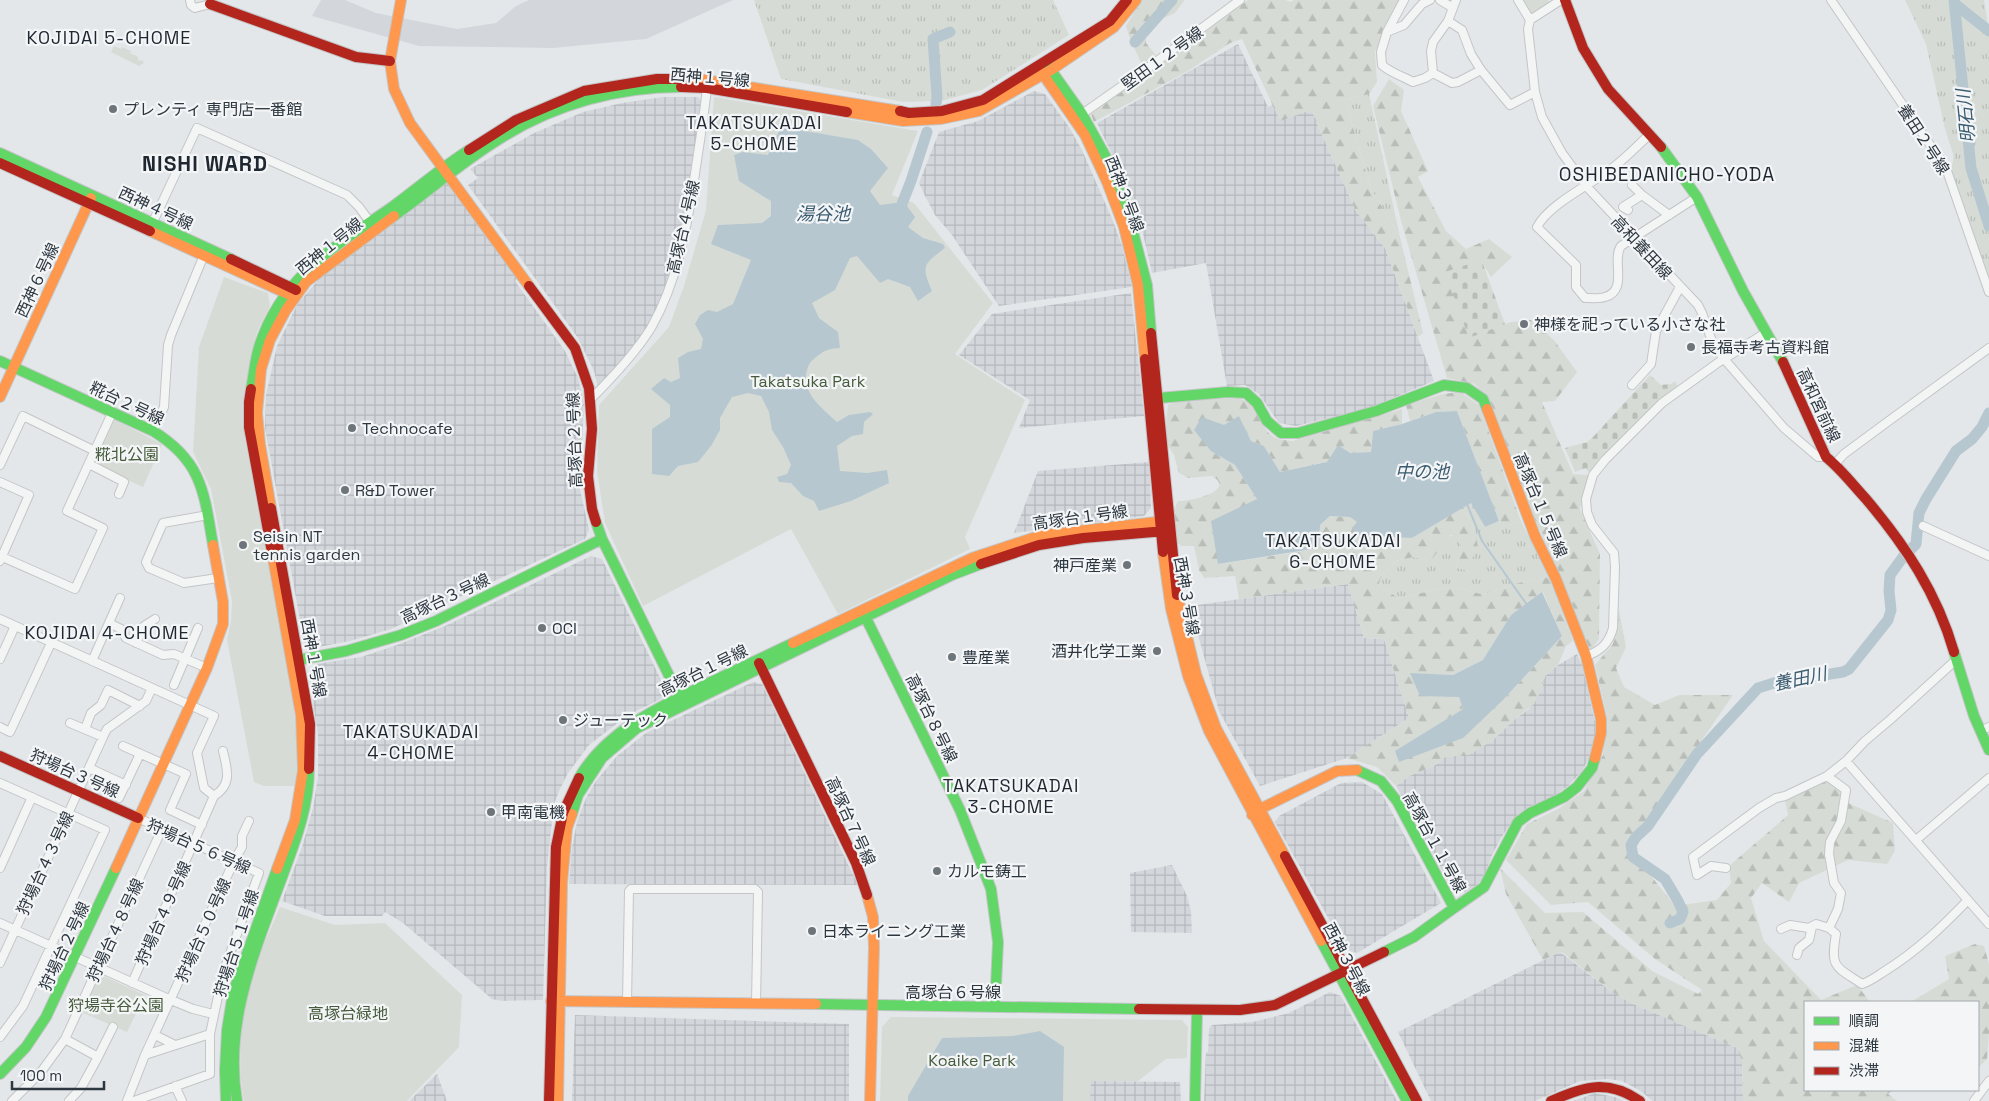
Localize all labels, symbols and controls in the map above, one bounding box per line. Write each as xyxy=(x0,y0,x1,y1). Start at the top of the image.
street label: 堅田１２号線 xyxy=(1117,22,1207,95)
district label: KOJIDAI 5-CHOME xyxy=(27,26,191,49)
street label: 西神１号線 xyxy=(669,64,751,91)
water label: 明石川 xyxy=(1951,86,1980,144)
place label: プレンティ 専門店一番館 xyxy=(123,99,302,120)
street label: 養田２号線 xyxy=(1893,100,1954,179)
marker: プレンティ 専門店一番館 xyxy=(107,103,119,115)
district label: TAKATSUKADAI 5-CHOME xyxy=(686,111,822,155)
district label: NISHI WARD xyxy=(142,150,268,177)
street label: 西神３号線 xyxy=(1100,153,1149,235)
district label: OSHIBEDANICHO-YODA xyxy=(1559,162,1775,187)
street label: 高塚台４号線 xyxy=(662,178,705,276)
street label: 西神４号線 xyxy=(115,182,196,235)
water label: 湯谷池 xyxy=(796,202,852,225)
street label: 高和養田線 xyxy=(1607,211,1677,284)
street label: 西神１号線 xyxy=(292,213,367,280)
street label: 西神６号線 xyxy=(11,240,64,321)
place label: 神様を祀っている小さな社 xyxy=(1534,314,1725,335)
marker: 神様を祀っている小さな社 xyxy=(1518,318,1530,330)
place label: 長福寺考古資料館 xyxy=(1701,337,1829,358)
marker: 長福寺考古資料館 xyxy=(1685,341,1697,353)
street label: 高和宮前線 xyxy=(1792,365,1845,446)
park label: Takatsuka Park xyxy=(751,371,866,392)
street label: 糀台２号線 xyxy=(86,377,167,430)
street label: 高塚台２号線 xyxy=(562,392,587,488)
place label: Technocafe xyxy=(362,418,453,439)
marker: Technocafe xyxy=(346,422,358,434)
park label: 糀北公園 xyxy=(95,444,159,465)
street label: 高塚台１５号線 xyxy=(1509,450,1572,561)
water label: 中の池 xyxy=(1395,460,1451,483)
place label: R&D Tower xyxy=(355,480,435,501)
marker: R&D Tower xyxy=(339,484,351,496)
street label: 高塚台１号線 xyxy=(1031,500,1129,535)
place label: Seisin NT tennis garden xyxy=(253,526,360,565)
district label: TAKATSUKADAI 6-CHOME xyxy=(1265,529,1401,573)
marker: Seisin NT tennis garden xyxy=(237,539,249,551)
place label: 神戸産業 xyxy=(1053,555,1117,576)
street label: 西神３号線 xyxy=(1169,555,1204,637)
marker: 神戸産業 xyxy=(1121,559,1133,571)
street label: 高塚台３号線 xyxy=(397,569,493,628)
street label: 西神１号線 xyxy=(296,617,331,699)
place label: OCI xyxy=(552,618,577,639)
district label: KOJIDAI 4-CHOME xyxy=(24,621,190,644)
marker: OCI xyxy=(536,622,548,634)
street label: 高塚台１号線 xyxy=(655,640,751,701)
place label: 酒井化学工業 xyxy=(1051,641,1147,662)
marker: 酒井化学工業 xyxy=(1151,645,1163,657)
place label: 豊産業 xyxy=(962,647,1010,668)
marker: 豊産業 xyxy=(946,651,958,663)
water label: 養田川 xyxy=(1771,661,1831,695)
street label: 高塚台８号線 xyxy=(901,670,962,766)
place label: ジューテック xyxy=(573,710,668,731)
marker: ジューテック xyxy=(557,714,569,726)
district label: TAKATSUKADAI 4-CHOME xyxy=(343,720,479,764)
street label: 狩場台３号線 xyxy=(27,744,123,803)
street label: 高塚台７号線 xyxy=(821,773,880,869)
district label: TAKATSUKADAI 3-CHOME xyxy=(943,774,1079,818)
street label: 高塚台１１号線 xyxy=(1398,788,1471,896)
place label: 甲南電機 xyxy=(501,802,565,823)
marker: 甲南電機 xyxy=(485,806,497,818)
street label: 狩場台４３号線 xyxy=(12,808,79,918)
street label: 狩場台５６号線 xyxy=(143,814,254,879)
street label: 狩場台４９号線 xyxy=(131,858,196,969)
place label: カルモ鋳工 xyxy=(947,861,1027,882)
marker: カルモ鋳工 xyxy=(931,865,943,877)
street label: 狩場台４８号線 xyxy=(82,875,149,985)
street label: 狩場台５０号線 xyxy=(171,875,236,986)
street label: 狩場台５１号線 xyxy=(209,887,264,1000)
street label: 狩場台２号線 xyxy=(35,898,94,994)
street label: 西神３号線 xyxy=(1319,919,1375,999)
place label: 日本ライニング工業 xyxy=(822,921,966,942)
marker: 日本ライニング工業 xyxy=(806,925,818,937)
street label: 高塚台６号線 xyxy=(905,982,1001,1003)
park label: 狩場寺谷公園 xyxy=(68,995,164,1016)
legend xyxy=(1804,1001,1979,1091)
park label: 高塚台緑地 xyxy=(308,1003,388,1024)
text: 順調 xyxy=(1849,1011,1879,1030)
text: 混雑 xyxy=(1849,1036,1879,1055)
park label: Koaike Park xyxy=(928,1050,1016,1071)
scale bar xyxy=(12,1058,105,1090)
text: 渋滞 xyxy=(1849,1061,1879,1080)
text: 100 m xyxy=(20,1066,62,1085)

